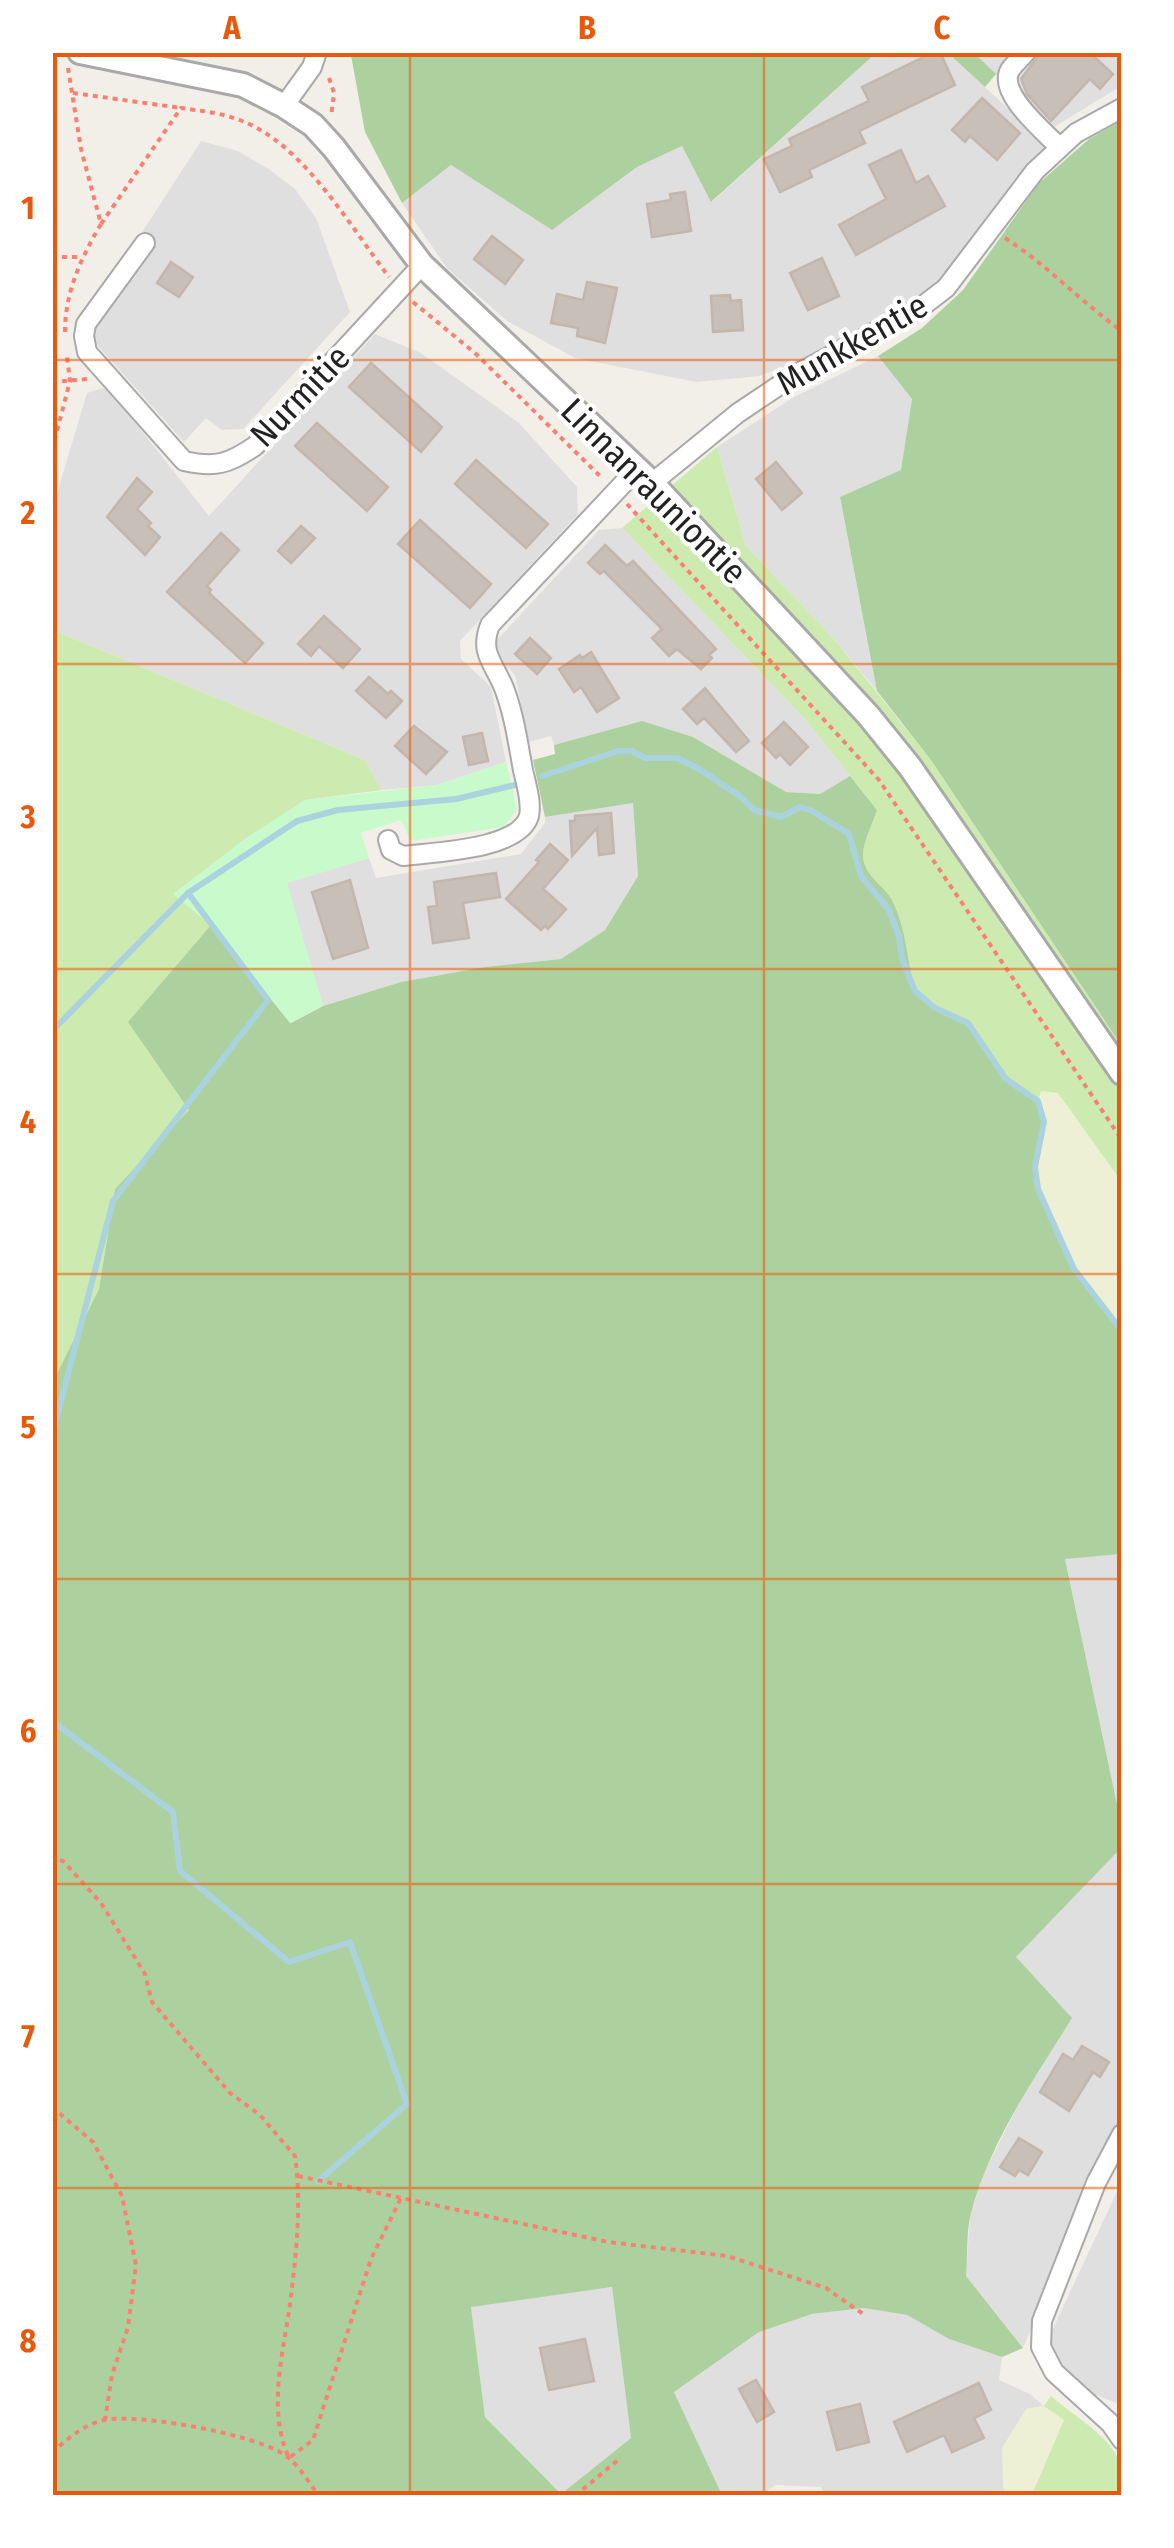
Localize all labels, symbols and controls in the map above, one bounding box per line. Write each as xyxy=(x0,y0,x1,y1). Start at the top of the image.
text: A xyxy=(222,9,241,47)
text: B xyxy=(578,9,596,47)
text: C xyxy=(934,9,951,47)
text: 1 xyxy=(21,189,35,227)
street label: Munkkentie xyxy=(769,284,935,404)
street label: Nurmitie xyxy=(241,336,359,456)
street label: Linnanrauniontie xyxy=(553,390,755,592)
text: 2 xyxy=(20,494,36,532)
text: 3 xyxy=(19,798,36,836)
text: 4 xyxy=(20,1103,36,1141)
text: 5 xyxy=(20,1408,36,1446)
text: 6 xyxy=(20,1712,36,1750)
text: 7 xyxy=(21,2017,35,2055)
text: 8 xyxy=(20,2322,37,2360)

